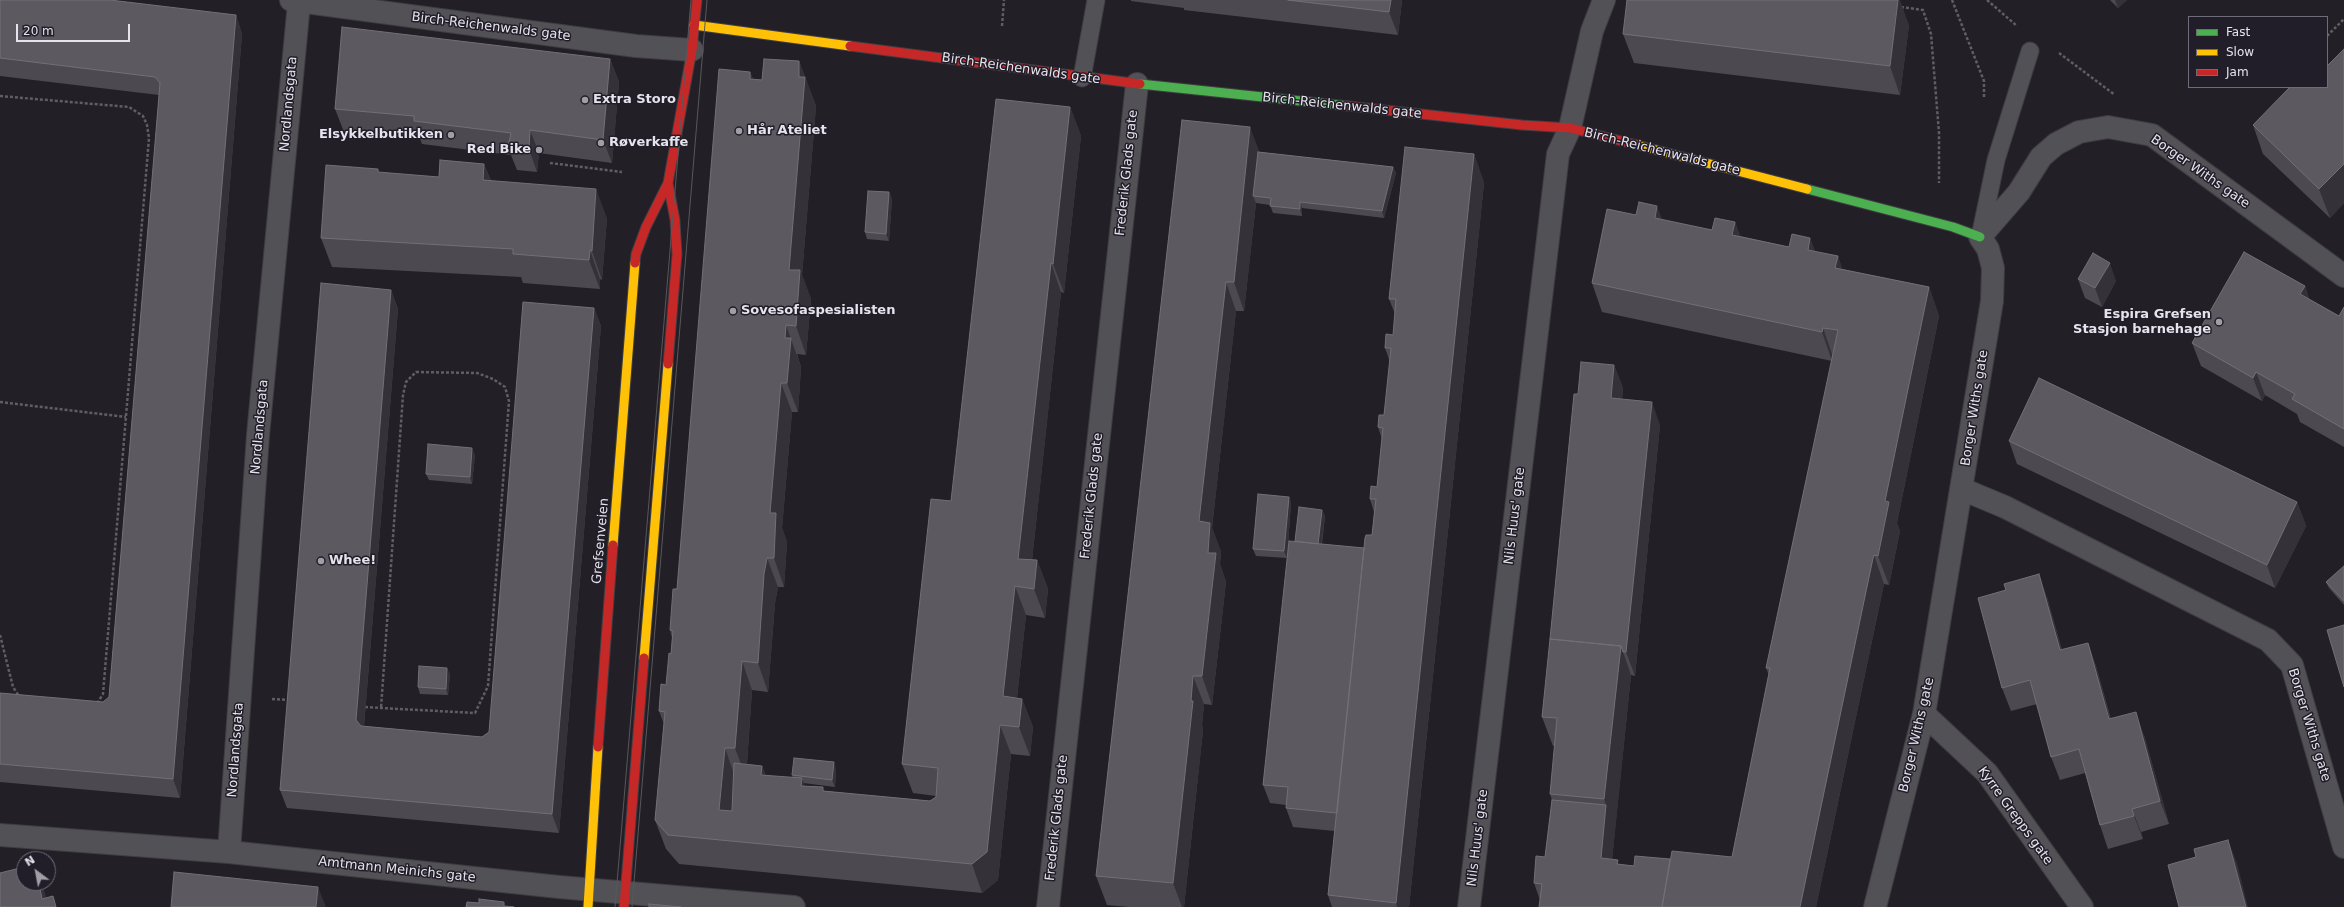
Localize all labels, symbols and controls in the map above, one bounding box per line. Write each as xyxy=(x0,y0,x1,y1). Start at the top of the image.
street label: Birch-Reichenwalds gate xyxy=(411,10,571,44)
scale bar xyxy=(18,16,132,42)
legend xyxy=(2188,16,2328,88)
text: 20 m xyxy=(23,24,54,38)
text: Fast xyxy=(2226,25,2250,39)
text: Slow xyxy=(2226,45,2254,59)
street label: Birch-Reichenwalds gate xyxy=(941,50,1101,88)
street label: Nordlandsgata xyxy=(277,56,301,152)
text: Jam xyxy=(2226,65,2249,79)
street label: Birch-Reichenwalds gate xyxy=(1262,90,1422,122)
place label: Extra Storo xyxy=(593,92,676,108)
marker: Extra Storo xyxy=(580,95,590,105)
street label: Frederik Glads gate xyxy=(1113,109,1141,237)
place label: Hår Ateliet xyxy=(747,123,827,139)
street label: Birch-Reichenwalds gate xyxy=(1582,125,1742,179)
marker: Hår Ateliet xyxy=(734,126,744,136)
place label: Elsykkelbutikken xyxy=(319,127,443,143)
marker: Elsykkelbutikken xyxy=(446,130,456,140)
street label: Borger Withs gate xyxy=(2147,132,2253,212)
place label: Røverkaffe xyxy=(609,135,688,151)
marker: Røverkaffe xyxy=(596,138,606,148)
place label: Red Bike xyxy=(467,142,531,158)
marker: Red Bike xyxy=(534,145,544,155)
place label: Sovesofaspesialisten xyxy=(741,303,895,319)
marker: Sovesofaspesialisten xyxy=(728,306,738,316)
place label: Espira Grefsen Stasjon barnehage xyxy=(2073,307,2211,338)
marker: Espira Grefsen Stasjon barnehage xyxy=(2214,317,2224,327)
street label: Borger Withs gate xyxy=(1958,349,1992,467)
street label: Nordlandsgata xyxy=(248,379,272,475)
street label: Frederik Glads gate xyxy=(1078,432,1106,560)
street label: Nils Huus' gate xyxy=(1501,466,1529,566)
street label: Grefsenveien xyxy=(589,497,613,585)
place label: Whee! xyxy=(329,553,376,569)
marker: Whee! xyxy=(316,556,326,566)
street label: Borger Withs gate xyxy=(2284,667,2334,783)
street label: Borger Withs gate xyxy=(1896,676,1938,794)
street label: Nordlandsgata xyxy=(225,702,247,798)
street label: Frederik Glads gate xyxy=(1043,754,1071,882)
street label: Kyrre Grepps gate xyxy=(1974,764,2056,868)
street label: Nils Huus' gate xyxy=(1464,788,1492,888)
north arrow xyxy=(16,851,56,891)
text: N xyxy=(23,853,37,869)
street label: Amtmann Meinichs gate xyxy=(318,854,476,886)

